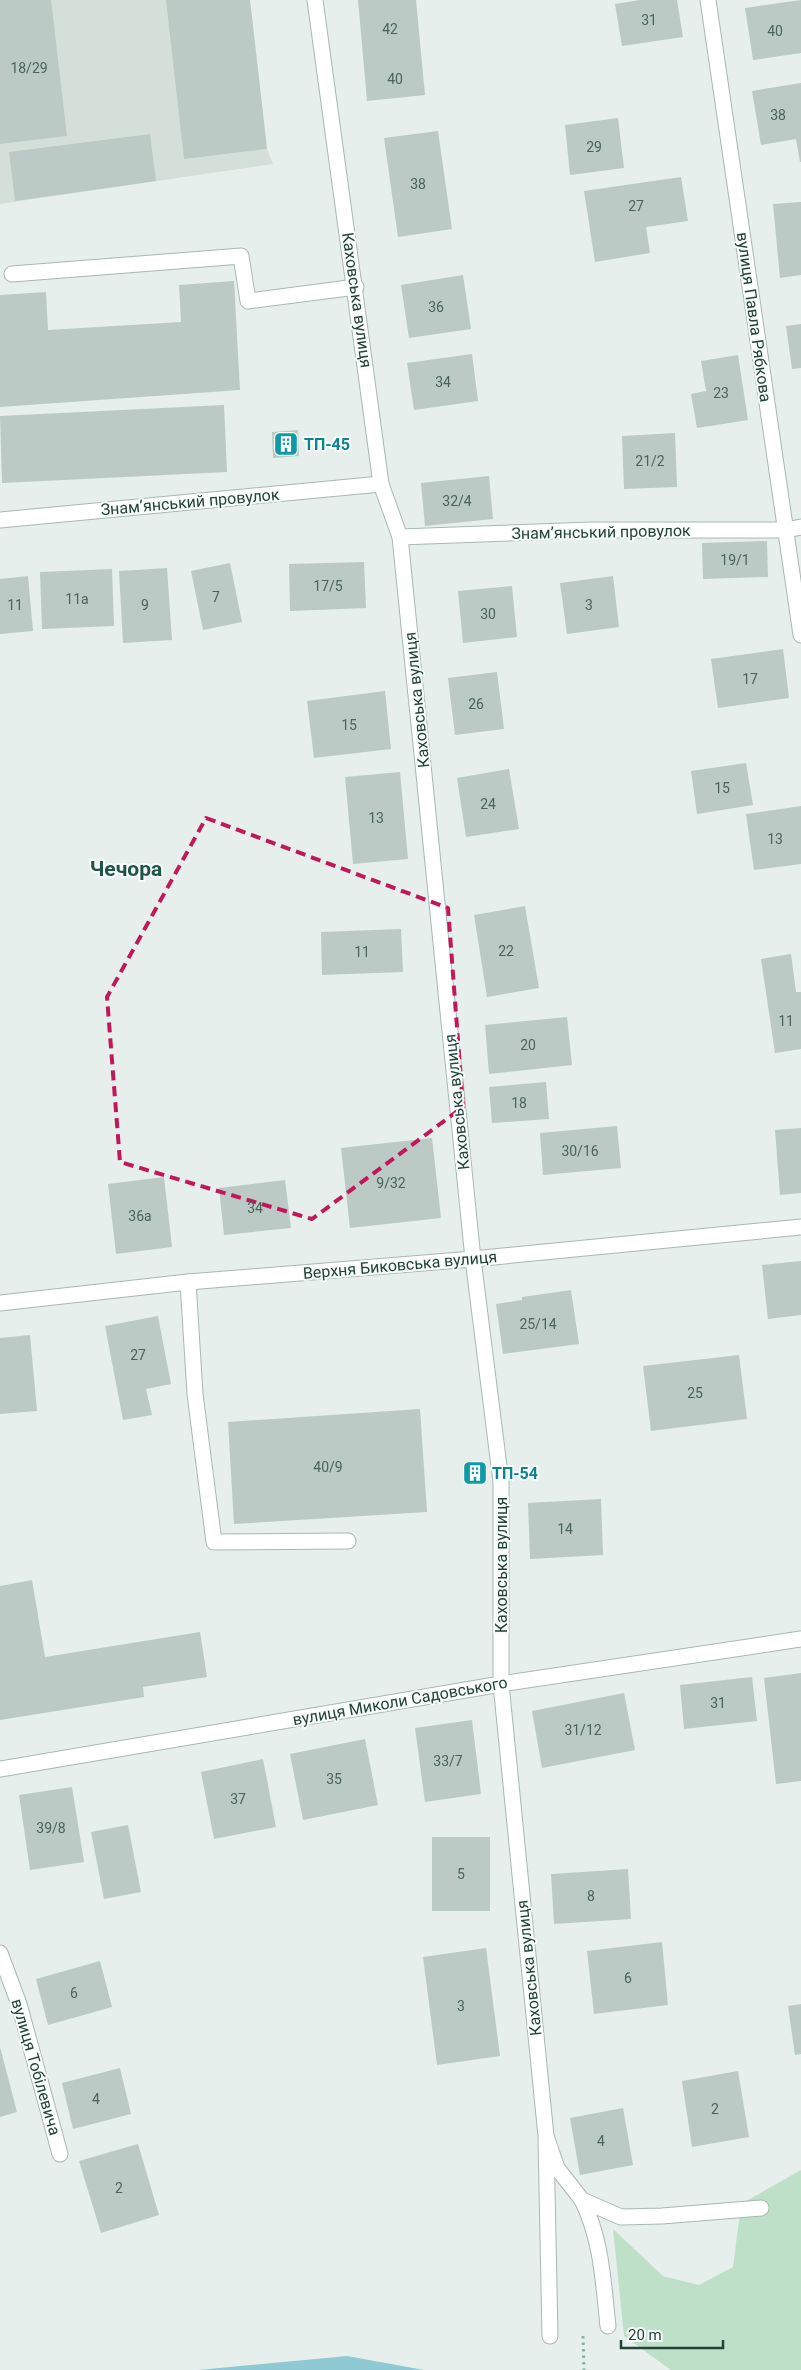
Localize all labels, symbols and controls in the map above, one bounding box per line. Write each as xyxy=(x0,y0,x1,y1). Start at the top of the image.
house number: 31 xyxy=(641,12,657,28)
house number: 42 xyxy=(382,21,398,37)
house number: 40 xyxy=(767,23,783,39)
house number: 18/29 xyxy=(10,60,48,76)
house number: 40 xyxy=(387,71,403,87)
house number: 38 xyxy=(770,107,786,123)
house number: 29 xyxy=(586,139,602,155)
house number: 38 xyxy=(410,176,426,192)
house number: 27 xyxy=(628,198,644,214)
street label: Каховська вулиця xyxy=(338,231,376,369)
street label: вулиця Павла Рябкова xyxy=(733,231,775,403)
house number: 36 xyxy=(428,299,444,315)
house number: 34 xyxy=(435,374,451,390)
house number: 23 xyxy=(713,385,729,401)
building icon: ТП-45 xyxy=(273,431,299,457)
place label: ТП-45 xyxy=(304,435,350,454)
house number: 21/2 xyxy=(635,453,665,469)
street label: Знамʼянський провулок xyxy=(100,485,281,519)
house number: 32/4 xyxy=(442,493,472,509)
street label: Знамʼянський провулок xyxy=(511,521,691,543)
house number: 19/1 xyxy=(720,552,750,568)
house number: 17/5 xyxy=(313,578,343,594)
house number: 7 xyxy=(212,589,220,605)
house number: 11а xyxy=(65,591,89,607)
house number: 11 xyxy=(7,597,23,613)
house number: 9 xyxy=(141,597,149,613)
house number: 3 xyxy=(585,597,593,613)
house number: 30 xyxy=(480,606,496,622)
street label: Каховська вулиця xyxy=(400,631,434,769)
house number: 17 xyxy=(742,671,758,687)
house number: 26 xyxy=(468,696,484,712)
house number: 15 xyxy=(341,717,357,733)
house number: 15 xyxy=(714,780,730,796)
house number: 24 xyxy=(480,796,496,812)
house number: 13 xyxy=(368,810,384,826)
house number: 13 xyxy=(767,831,783,847)
district label: Чечора xyxy=(90,857,162,881)
house number: 22 xyxy=(498,943,514,959)
house number: 11 xyxy=(354,944,370,960)
house number: 11 xyxy=(778,1013,794,1029)
street label: Каховська вулиця xyxy=(440,1033,474,1171)
house number: 20 xyxy=(520,1037,536,1053)
house number: 18 xyxy=(511,1095,527,1111)
house number: 30/16 xyxy=(561,1143,599,1159)
house number: 9/32 xyxy=(376,1175,406,1191)
house number: 34 xyxy=(247,1200,263,1216)
house number: 36а xyxy=(128,1208,152,1224)
street label: Верхня Биковська вулиця xyxy=(302,1247,498,1283)
house number: 25/14 xyxy=(519,1316,557,1332)
house number: 27 xyxy=(130,1347,146,1363)
house number: 25 xyxy=(687,1385,703,1401)
house number: 40/9 xyxy=(313,1459,343,1475)
building icon: ТП-54 xyxy=(462,1460,488,1486)
place label: ТП-54 xyxy=(492,1464,538,1483)
street label: Каховська вулиця xyxy=(492,1497,511,1633)
house number: 14 xyxy=(557,1521,573,1537)
street label: вулиця Миколи Садовського xyxy=(291,1673,509,1729)
house number: 31 xyxy=(710,1695,726,1711)
house number: 31/12 xyxy=(564,1722,602,1738)
house number: 33/7 xyxy=(433,1753,463,1769)
house number: 35 xyxy=(326,1771,342,1787)
house number: 37 xyxy=(230,1791,246,1807)
house number: 39/8 xyxy=(36,1820,66,1836)
house number: 5 xyxy=(457,1866,465,1882)
house number: 8 xyxy=(587,1888,595,1904)
street label: Каховська вулиця xyxy=(512,1899,546,2037)
house number: 6 xyxy=(624,1970,632,1986)
house number: 6 xyxy=(70,1985,78,2001)
street label: вулиця Тобілевича xyxy=(7,1997,65,2137)
house number: 3 xyxy=(457,1998,465,2014)
house number: 4 xyxy=(92,2091,100,2107)
house number: 2 xyxy=(711,2101,719,2117)
house number: 4 xyxy=(597,2133,605,2149)
house number: 2 xyxy=(115,2180,123,2196)
scale bar xyxy=(621,2318,724,2350)
text: 20 m xyxy=(628,2326,662,2344)

